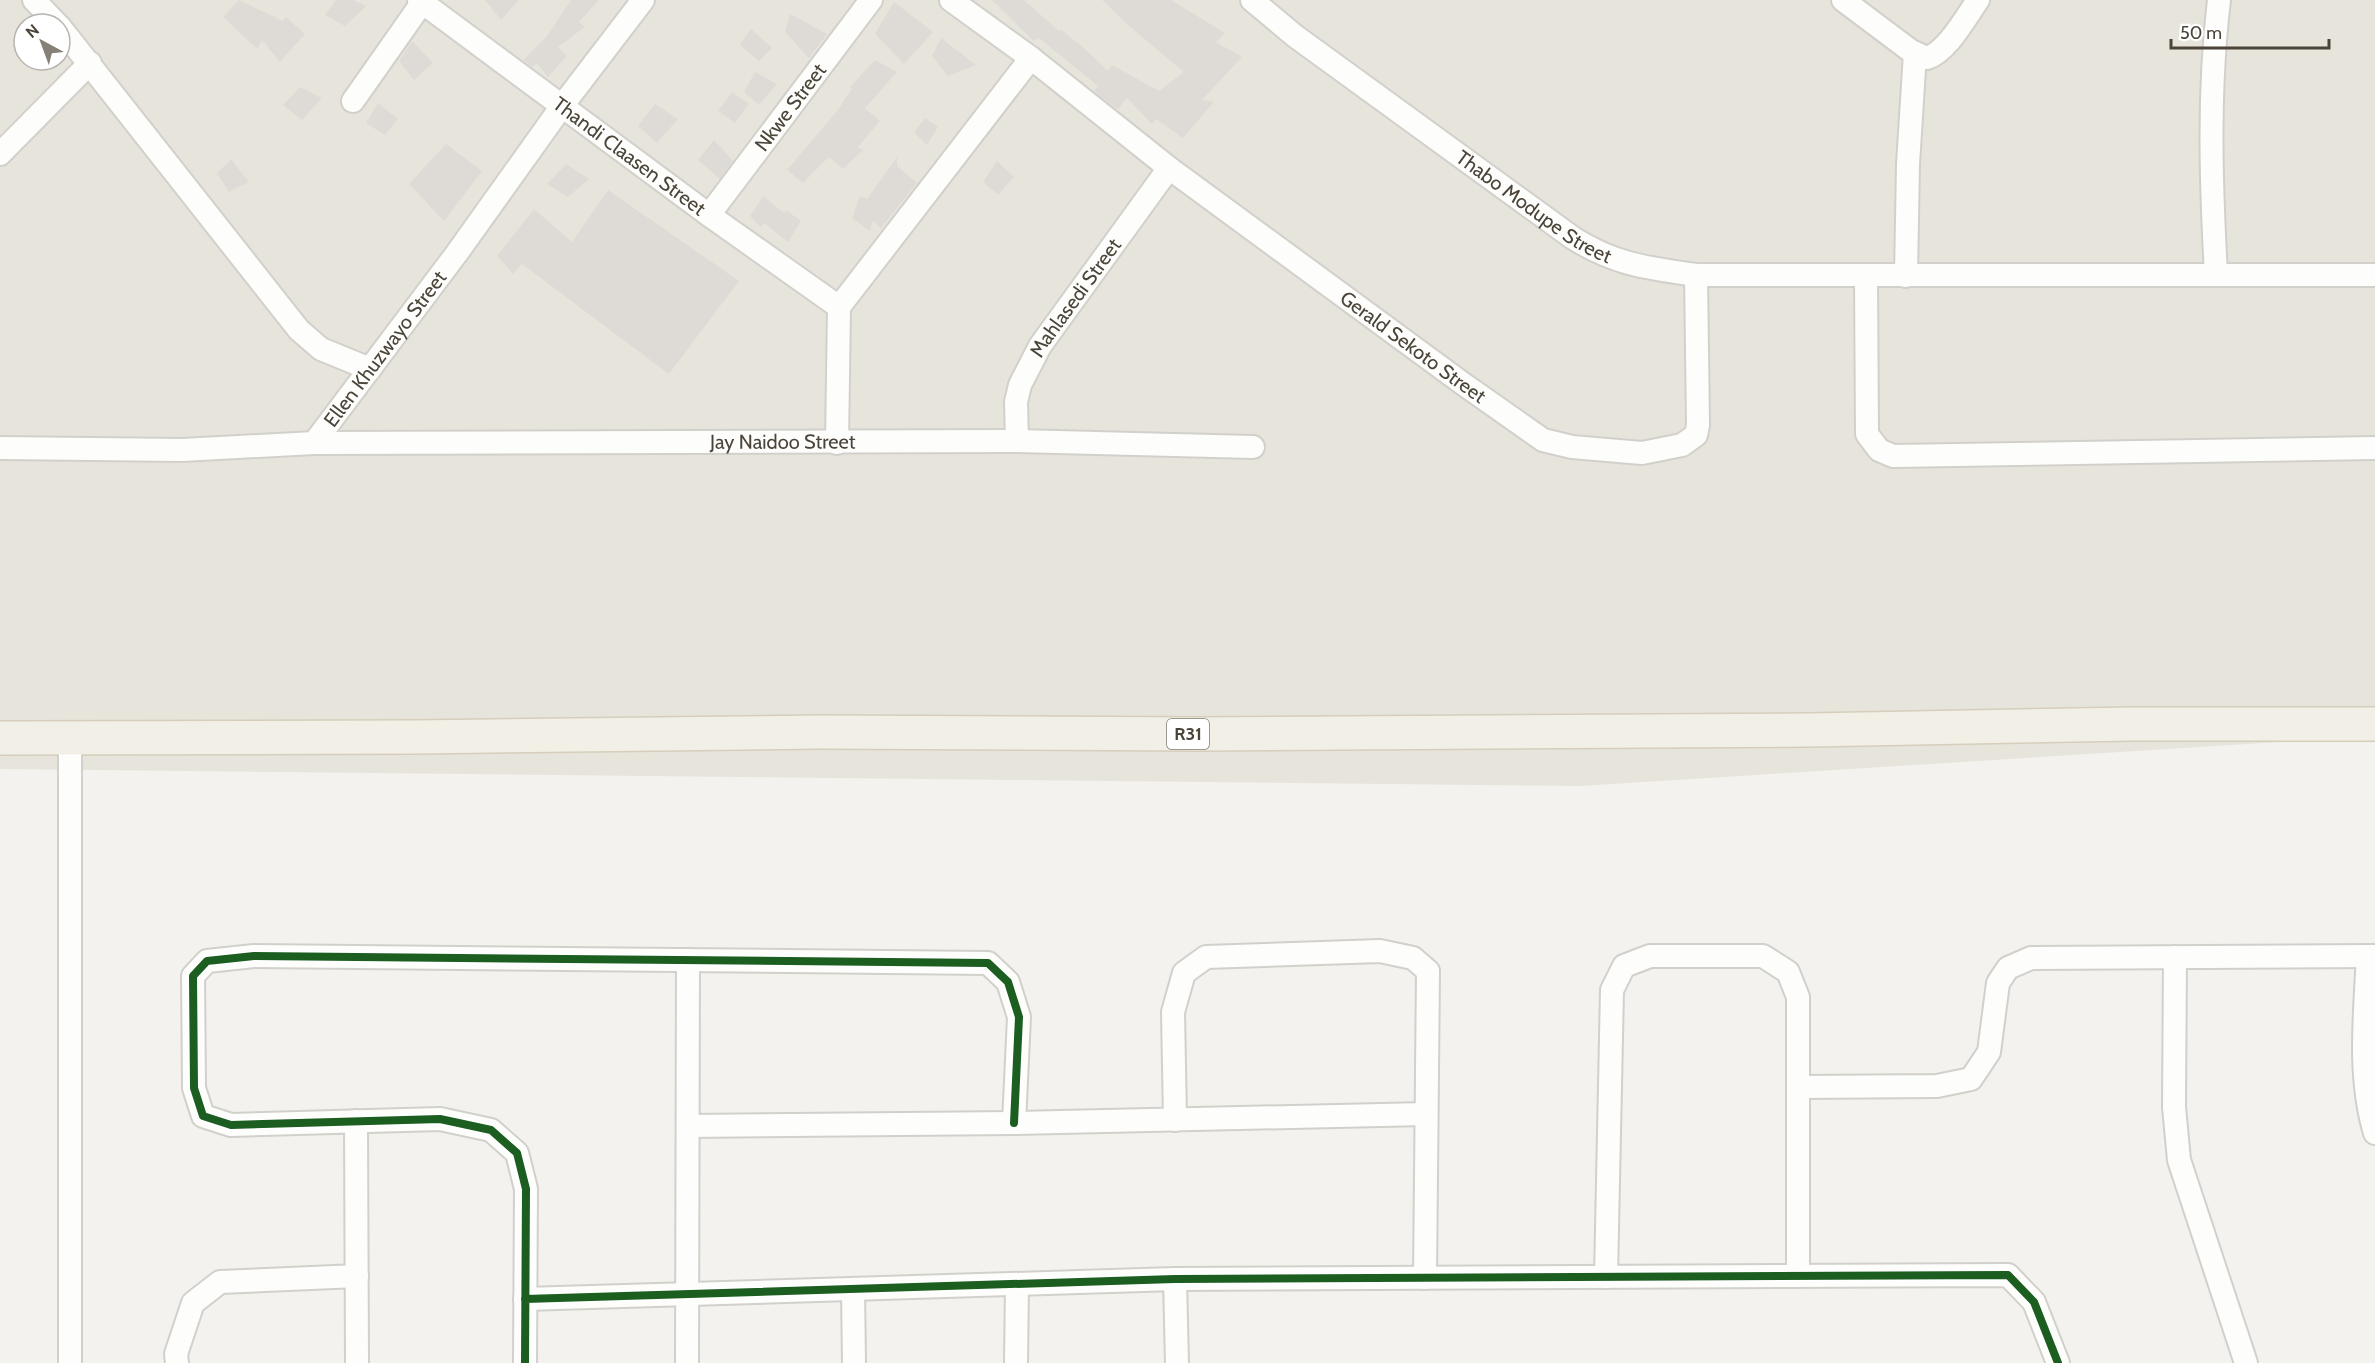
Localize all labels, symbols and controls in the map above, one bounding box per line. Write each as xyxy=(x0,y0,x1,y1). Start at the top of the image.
north arrow xyxy=(12,12,72,72)
scale bar xyxy=(2171,12,2328,50)
text: N xyxy=(22,20,43,42)
text: 50 m xyxy=(2180,22,2222,44)
street label: Nkwe Street xyxy=(750,58,831,156)
street label: Thandi Claasen Street xyxy=(548,92,711,221)
street label: Thabo Modupe Street xyxy=(1451,145,1615,268)
street label: Mahlasedi Street xyxy=(1024,233,1126,361)
street label: Ellen Khuzwayo Street xyxy=(319,266,452,431)
street label: Gerald Sekoto Street xyxy=(1336,286,1491,408)
street label: Jay Naidoo Street xyxy=(709,429,856,454)
road number: R31 xyxy=(1167,719,1209,749)

